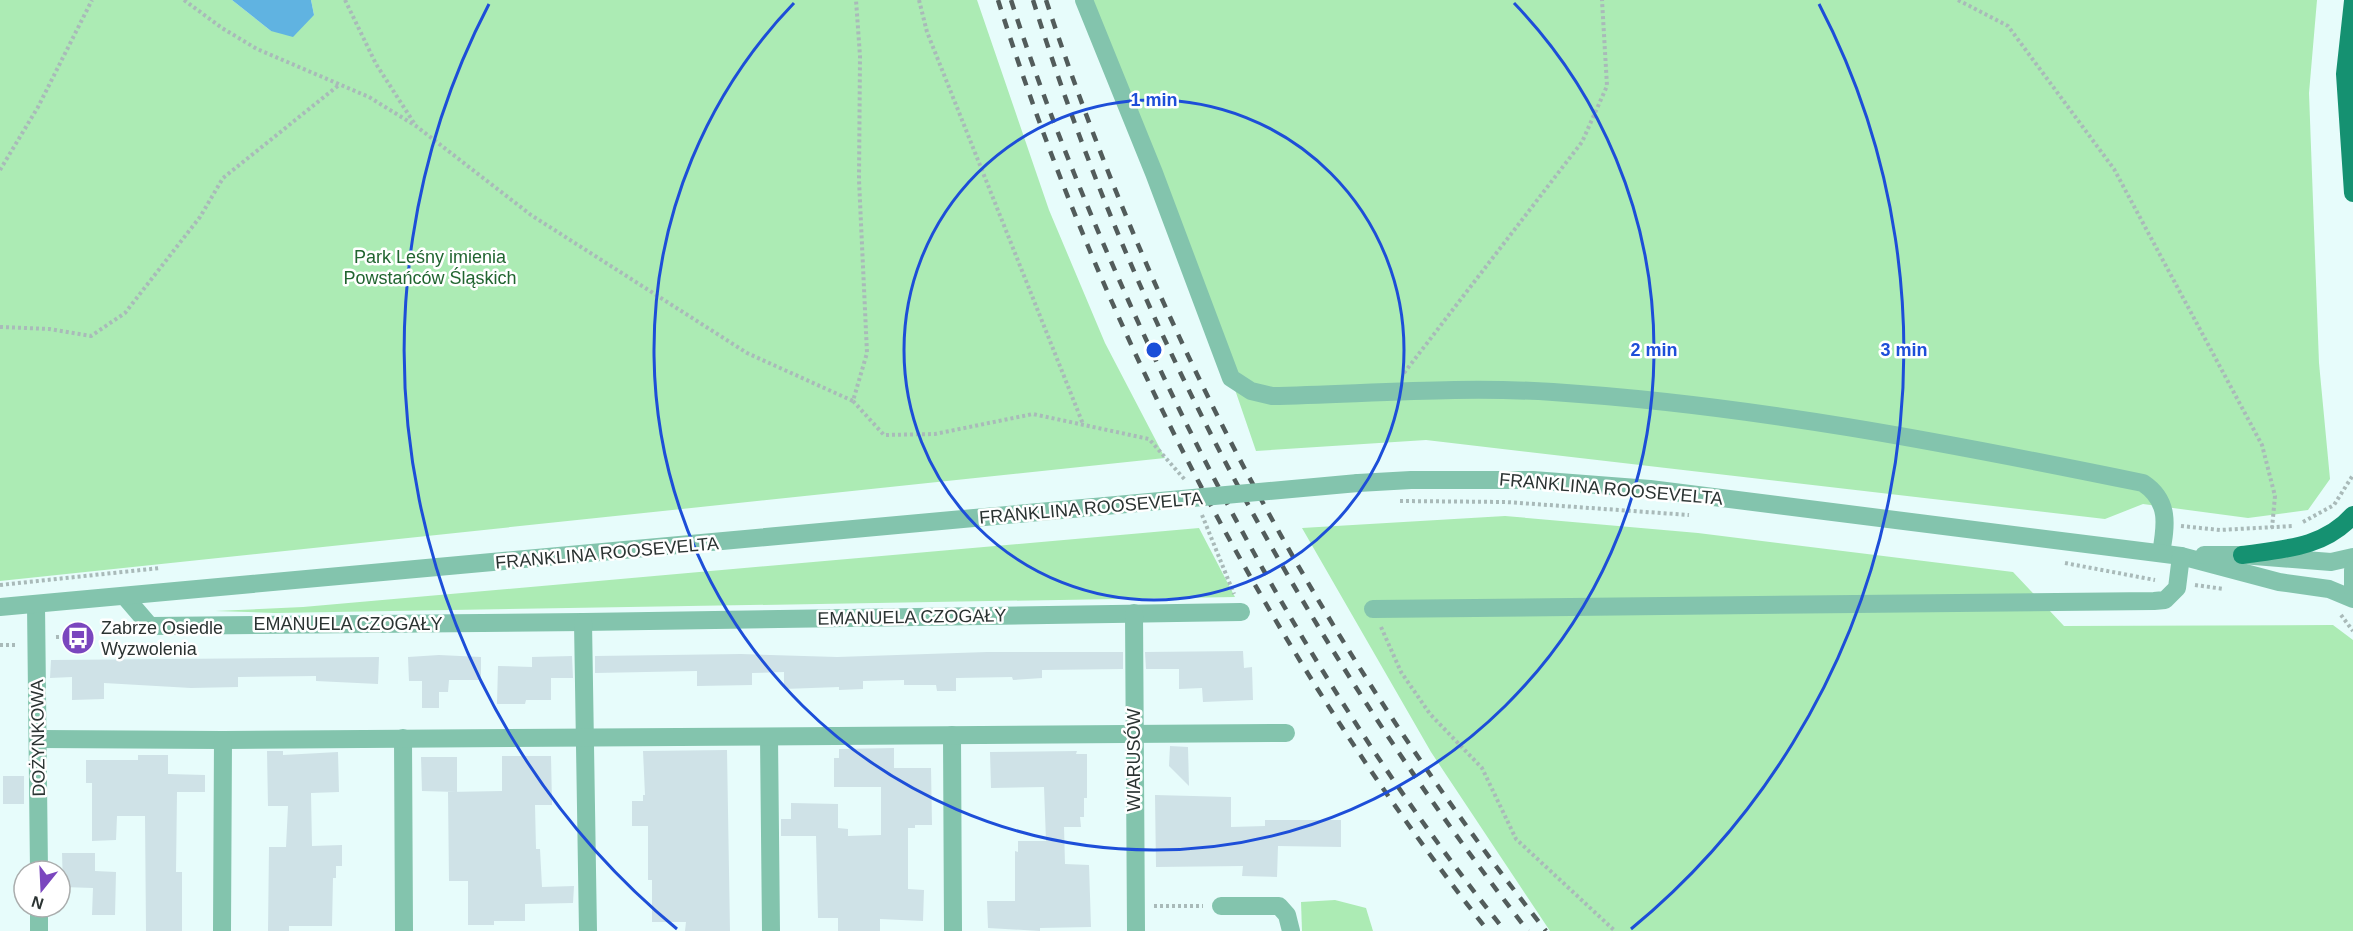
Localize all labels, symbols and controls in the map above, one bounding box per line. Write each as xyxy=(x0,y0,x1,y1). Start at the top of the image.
text: 1 min xyxy=(1130,90,1178,110)
park label: Park Leśny imienia Powstańców Śląskich xyxy=(343,247,517,288)
centre of rings xyxy=(1144,340,1164,360)
text: 2 min xyxy=(1630,340,1678,360)
text: 3 min xyxy=(1880,340,1928,360)
street label: FRANKLINA ROOSEVELTA xyxy=(1498,469,1724,509)
street label: FRANKLINA ROOSEVELTA xyxy=(978,488,1204,528)
street label: FRANKLINA ROOSEVELTA xyxy=(494,533,720,573)
street label: EMANUELA CZOGAŁY xyxy=(817,605,1007,629)
street label: EMANUELA CZOGAŁY xyxy=(253,614,443,634)
place label: Zabrze Osiedle Wyzwolenia xyxy=(101,618,223,659)
bus stop icon: Zabrze Osiedle Wyzwolenia xyxy=(60,620,96,656)
street label: DOŻYNKOWA xyxy=(27,679,49,797)
street label: WIARUSÓW xyxy=(1123,708,1144,812)
north arrow xyxy=(12,859,72,919)
text: N xyxy=(29,893,46,913)

